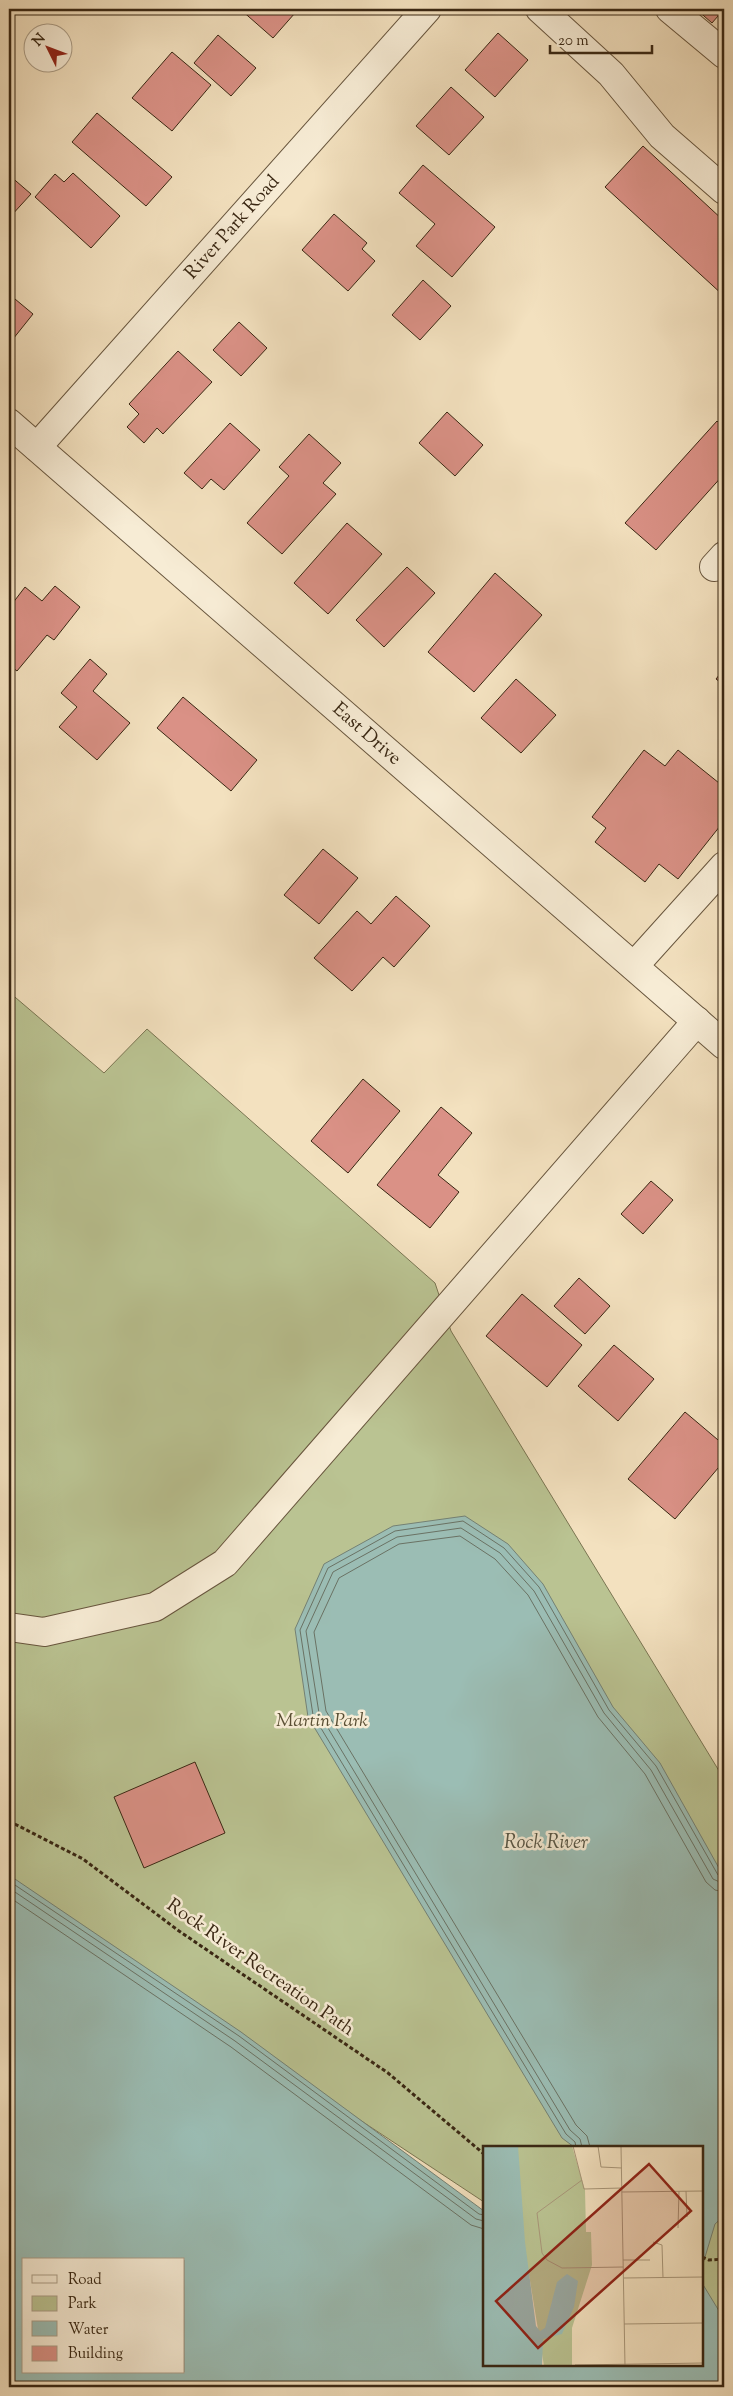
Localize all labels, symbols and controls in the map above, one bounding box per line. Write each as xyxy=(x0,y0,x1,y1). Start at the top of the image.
north arrow xyxy=(22,22,72,72)
scale bar xyxy=(550,22,653,54)
text: N xyxy=(29,30,51,51)
text: 20 m xyxy=(558,31,589,52)
street label: River Park Road xyxy=(179,169,287,286)
street label: East Drive xyxy=(326,696,407,772)
park label: Martin Park xyxy=(276,1708,368,1735)
water label: Rock River xyxy=(504,1829,588,1858)
street label: Rock River Recreation Path xyxy=(161,1893,359,2043)
inset map xyxy=(483,2146,703,2366)
legend xyxy=(22,2258,185,2374)
text: Road xyxy=(68,2270,102,2291)
text: Park xyxy=(68,2294,97,2315)
text: Water xyxy=(68,2320,109,2341)
text: Building xyxy=(68,2344,123,2365)

